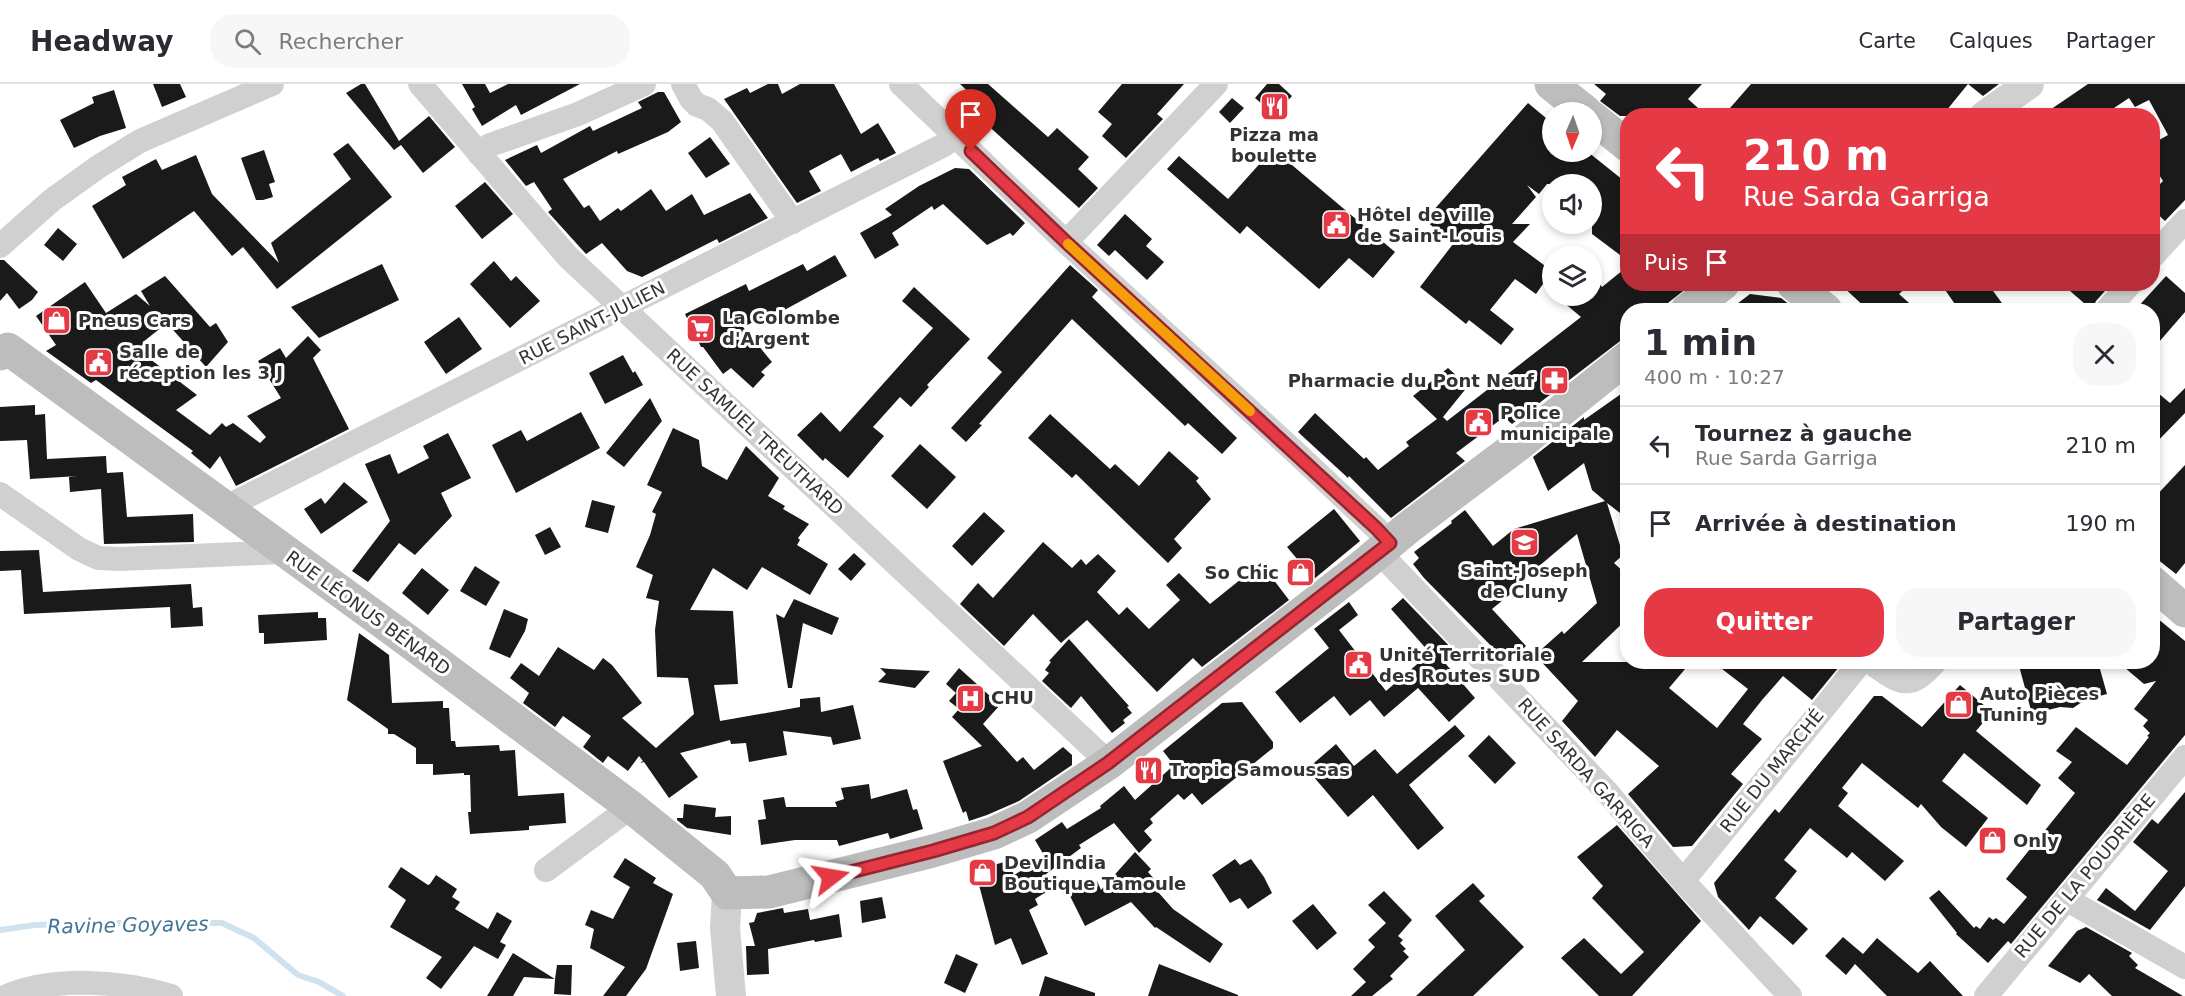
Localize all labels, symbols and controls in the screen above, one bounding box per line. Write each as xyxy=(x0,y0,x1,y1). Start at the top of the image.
search box xyxy=(210,14,630,68)
text: Headway xyxy=(30,25,174,58)
icon: search xyxy=(231,25,264,58)
text: Rechercher xyxy=(279,29,403,54)
text: Carte xyxy=(1859,29,1916,53)
text: Calques xyxy=(1949,29,2033,53)
text: Partager xyxy=(2066,29,2155,53)
pin xyxy=(945,89,996,151)
restaurant icon: Pizza ma boulette xyxy=(1258,90,1290,122)
icon: arrive xyxy=(954,98,987,131)
north arrow xyxy=(1542,102,1602,162)
map controls xyxy=(1542,102,1602,306)
place label: Pizza ma boulette xyxy=(1229,124,1319,166)
text: 210 m xyxy=(1743,131,1889,180)
icon: left xyxy=(1644,132,1722,210)
button: sound xyxy=(1542,174,1602,234)
text: Rue Sarda Garriga xyxy=(1743,181,1990,212)
place label: Hôtel de ville de Saint-Louis xyxy=(1357,204,1502,246)
public building icon: Hôtel de ville de Saint-Louis xyxy=(1320,209,1352,241)
button: layers xyxy=(1542,246,1602,306)
icon: arrive xyxy=(1700,246,1733,279)
text: Puis xyxy=(1644,250,1688,275)
street label: RUE SAINT-JULIEN xyxy=(515,277,668,368)
shop icon: Pneus Cars xyxy=(41,305,73,337)
place label: La Colombe d'Argent xyxy=(722,307,840,349)
place label: Pneus Cars xyxy=(78,310,191,331)
supermarket icon: La Colombe d'Argent xyxy=(685,312,717,344)
text: 1 min xyxy=(1644,322,1757,363)
button: close xyxy=(2073,323,2136,386)
place label: Salle de réception les 3 J xyxy=(119,341,283,383)
street label: RUE SAMUEL TREUTHARD xyxy=(663,344,848,519)
public building icon: Salle de réception les 3 J xyxy=(82,346,114,378)
pharmacy icon: Pharmacie du Pont Neuf xyxy=(1539,365,1571,397)
text: 400 m · 10:27 xyxy=(1644,365,1785,389)
place label: Pharmacie du Pont Neuf xyxy=(1288,370,1534,391)
place label: Police municipale xyxy=(1500,402,1611,444)
public building icon: Police municipale xyxy=(1463,407,1495,439)
text: Tournez à gauche xyxy=(1695,421,1912,446)
icon: left xyxy=(1644,429,1677,462)
text: 210 m xyxy=(2066,433,2136,458)
text: Rue Sarda Garriga xyxy=(1695,446,1878,470)
icon: arrive xyxy=(1644,507,1677,540)
text: Arrivée à destination xyxy=(1695,511,1957,536)
text: 190 m xyxy=(2066,511,2136,536)
school or university icon: Saint-Joseph de Cluny xyxy=(1508,526,1540,558)
street label: RUE LÉONUS BÉNARD xyxy=(282,546,455,679)
shop icon: So Chic xyxy=(1284,557,1316,589)
place label: Saint-Joseph de Cluny xyxy=(1460,560,1588,602)
place label: So Chic xyxy=(1205,562,1279,583)
button: Quitter xyxy=(1644,588,1884,657)
button: Partager xyxy=(1896,588,2136,657)
place label: Unité Territoriale des Routes SUD xyxy=(1379,644,1552,686)
public building icon: Unité Territoriale des Routes SUD xyxy=(1342,649,1374,681)
hospital icon: CHU xyxy=(954,682,986,714)
place label: Auto Pièces Tuning xyxy=(1980,683,2099,725)
place label: CHU xyxy=(991,687,1034,708)
shop icon: Auto Pièces Tuning xyxy=(1943,688,1975,720)
street label: RUE SARDA GARRIGA xyxy=(1514,694,1659,852)
street label: RUE DU MARCHÉ xyxy=(1715,705,1828,837)
restaurant icon: Tropic Samoussas xyxy=(1132,754,1164,786)
place label: Tropic Samoussas xyxy=(1169,759,1350,780)
street label: RUE DE LA POUDRIÈRE xyxy=(2010,790,2159,962)
shop icon: Only xyxy=(1976,825,2008,857)
place label: Only xyxy=(2013,830,2059,851)
position arrow xyxy=(799,845,863,909)
place label: Devi India Boutique Tamoule xyxy=(1004,852,1186,894)
shop icon: Devi India Boutique Tamoule xyxy=(967,857,999,889)
water label: Ravine Goyaves xyxy=(47,912,209,938)

